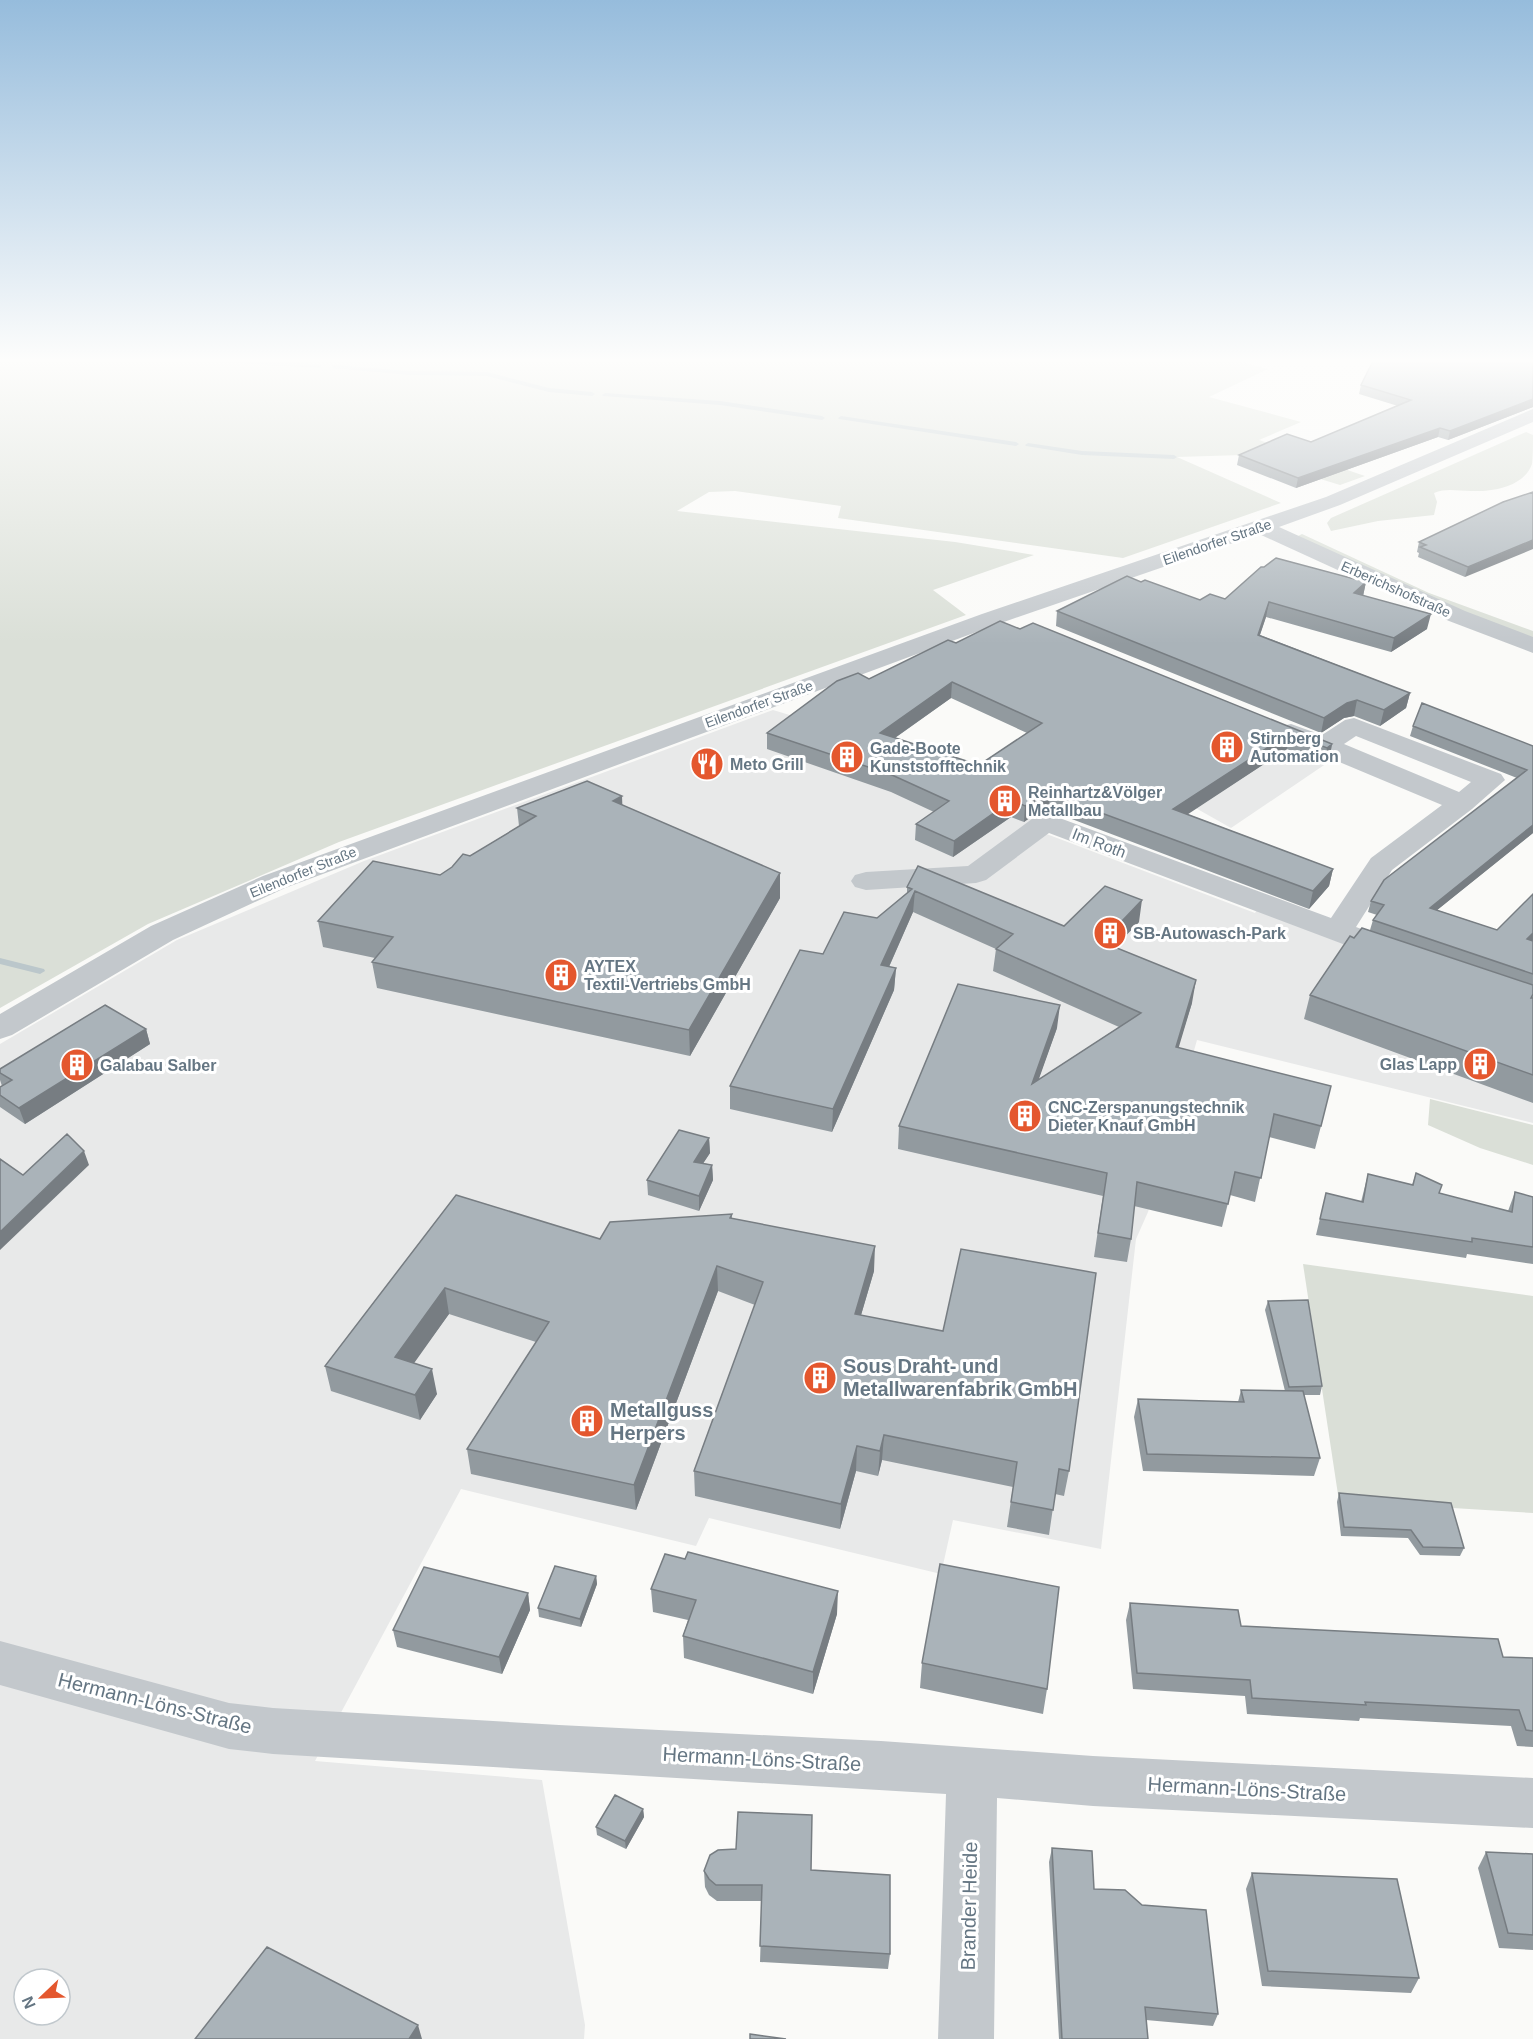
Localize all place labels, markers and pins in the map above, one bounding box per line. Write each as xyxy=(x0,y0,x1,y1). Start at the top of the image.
building icon: Stirnberg Automation xyxy=(1209,729,1245,765)
place label: Stirnberg Automation xyxy=(1250,730,1339,765)
building icon: Gade-Boote Kunststofftechnik xyxy=(829,739,865,775)
place label: Gade-Boote Kunststofftechnik xyxy=(870,740,1006,775)
restaurant icon: Meto Grill xyxy=(689,746,725,782)
place label: Meto Grill xyxy=(730,756,804,773)
building icon: Reinhartz&Völger Metallbau xyxy=(987,783,1023,819)
place label: Reinhartz&Völger Metallbau xyxy=(1028,784,1162,819)
building icon: SB-Autowasch-Park xyxy=(1092,915,1128,951)
place label: SB-Autowasch-Park xyxy=(1133,925,1286,942)
building icon: AYTEX Textil-Vertriebs GmbH xyxy=(543,957,579,993)
place label: AYTEX Textil-Vertriebs GmbH xyxy=(584,958,751,993)
building icon: Glas Lapp xyxy=(1462,1046,1498,1082)
building icon: Galabau Salber xyxy=(59,1047,95,1083)
place label: Glas Lapp xyxy=(1380,1056,1457,1073)
place label: Galabau Salber xyxy=(100,1057,217,1074)
building icon: CNC-Zerspanungstechnik Dieter Knauf GmbH xyxy=(1007,1098,1043,1134)
place label: CNC-Zerspanungstechnik Dieter Knauf GmbH xyxy=(1048,1099,1245,1134)
place label: Sous Draht- und Metallwarenfabrik GmbH xyxy=(843,1355,1078,1400)
building icon: Sous Draht- und Metallwarenfabrik GmbH xyxy=(802,1360,838,1396)
place label: Metallguss Herpers xyxy=(610,1399,713,1444)
building icon: Metallguss Herpers xyxy=(569,1403,605,1439)

